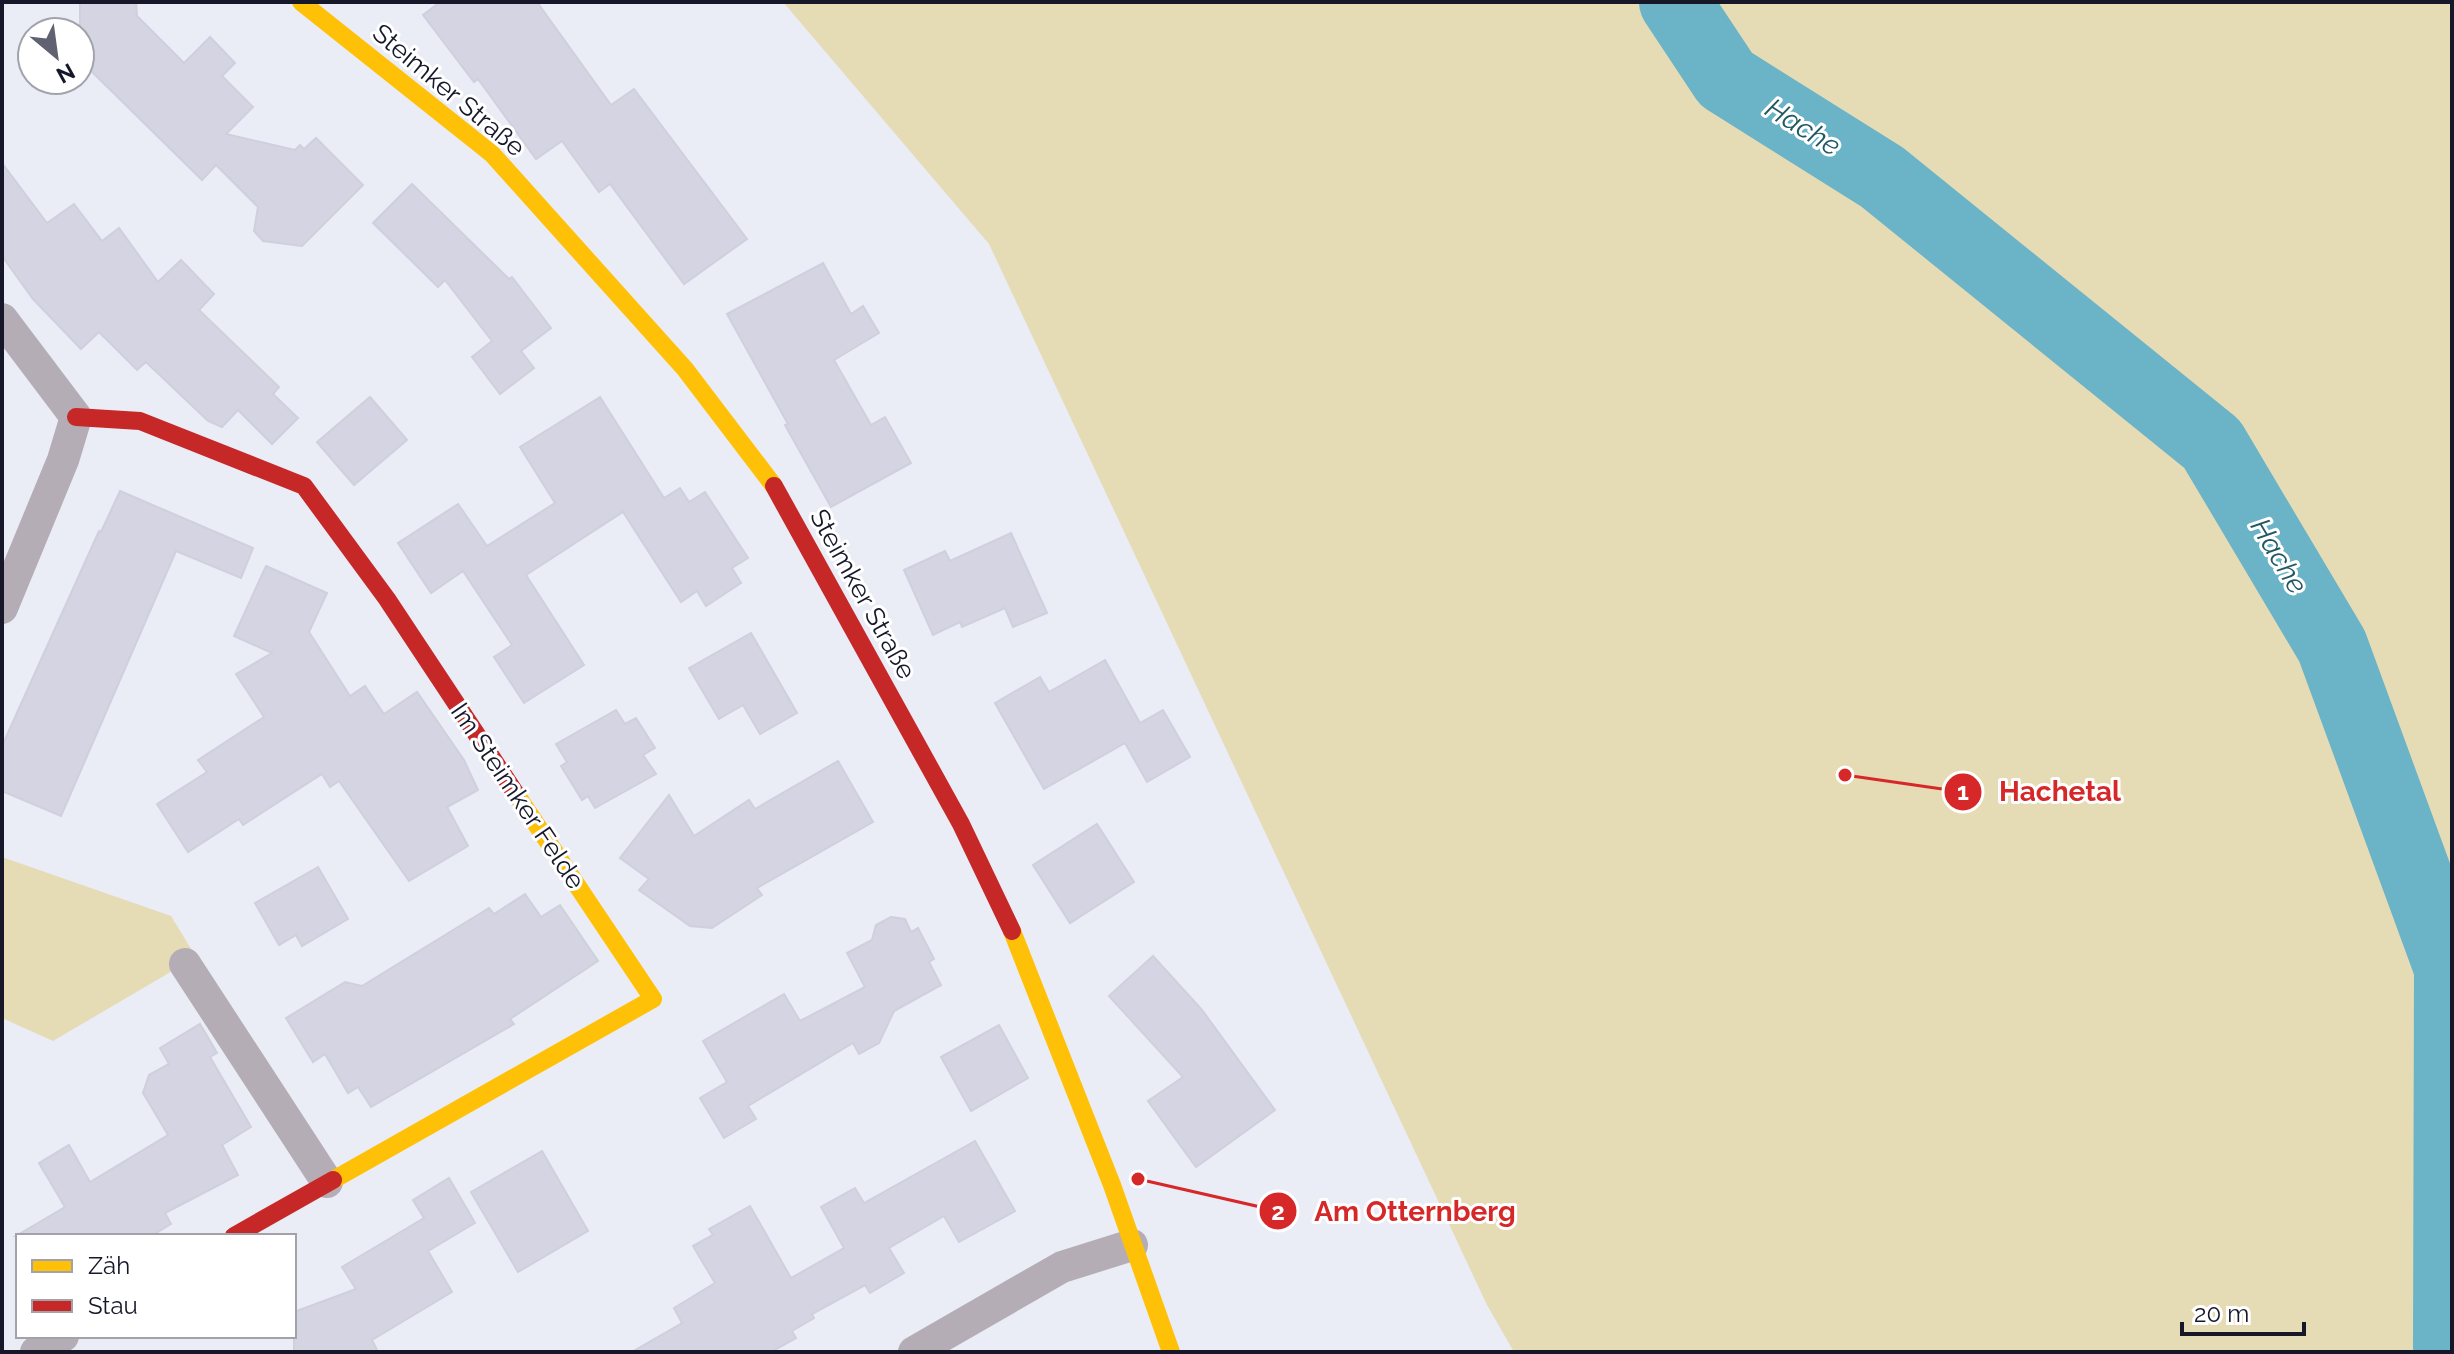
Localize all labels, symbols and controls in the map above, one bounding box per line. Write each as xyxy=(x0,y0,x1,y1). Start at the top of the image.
north arrow xyxy=(16,16,96,96)
street label: Steimker Straße xyxy=(367,18,531,162)
text: N xyxy=(52,58,79,89)
water label: Hache xyxy=(1760,91,1846,163)
street label: Steimker Straße xyxy=(804,504,922,684)
water label: Hache xyxy=(2244,512,2314,600)
street label: Im Steimker Felde xyxy=(445,697,591,895)
callout: Hachetal xyxy=(1943,766,2137,818)
text: Hachetal xyxy=(1999,775,2121,808)
text: 1 xyxy=(1957,777,1969,806)
callout: Am Otternberg xyxy=(1258,1185,1531,1237)
text: Am Otternberg xyxy=(1314,1195,1516,1228)
text: 2 xyxy=(1271,1197,1285,1226)
legend xyxy=(16,1234,296,1338)
text: Zäh xyxy=(88,1251,130,1280)
scale bar xyxy=(2182,1286,2304,1336)
text: Stau xyxy=(88,1291,138,1320)
text: 20 m xyxy=(2194,1299,2249,1328)

